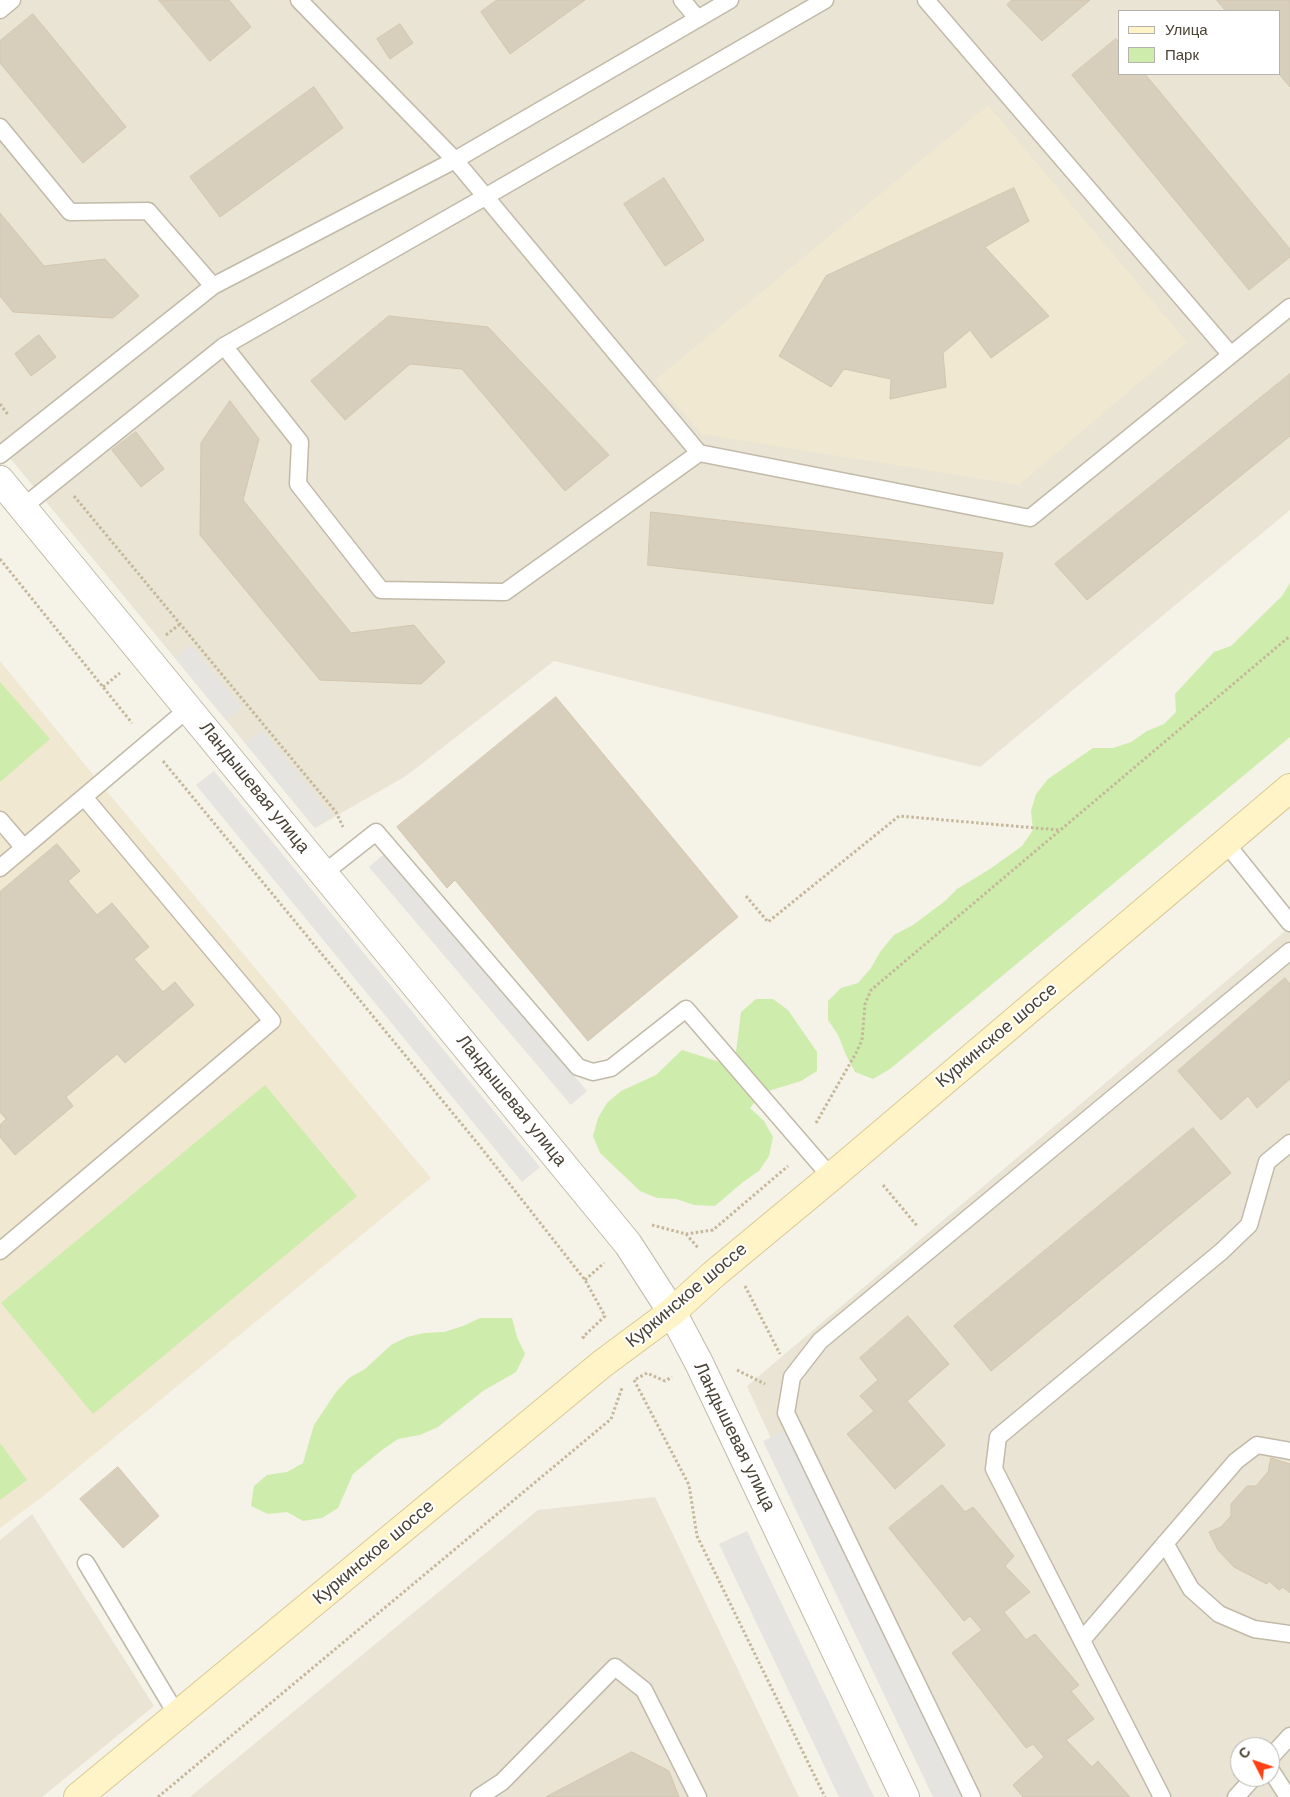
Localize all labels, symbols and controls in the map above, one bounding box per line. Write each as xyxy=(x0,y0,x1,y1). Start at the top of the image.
legend xyxy=(1118,10,1280,75)
text: Улица xyxy=(1165,20,1208,40)
text: Парк xyxy=(1165,45,1199,65)
street label: Ландышевая улица xyxy=(194,718,314,858)
street label: Куркинское шоссе xyxy=(932,979,1062,1093)
street label: Ландышевая улица xyxy=(451,1031,571,1171)
street label: Куркинское шоссе xyxy=(622,1239,752,1353)
street label: Ландышевая улица xyxy=(689,1359,779,1515)
street label: Куркинское шоссе xyxy=(309,1496,439,1610)
north arrow xyxy=(1230,1737,1280,1787)
text: С xyxy=(1234,1743,1255,1763)

